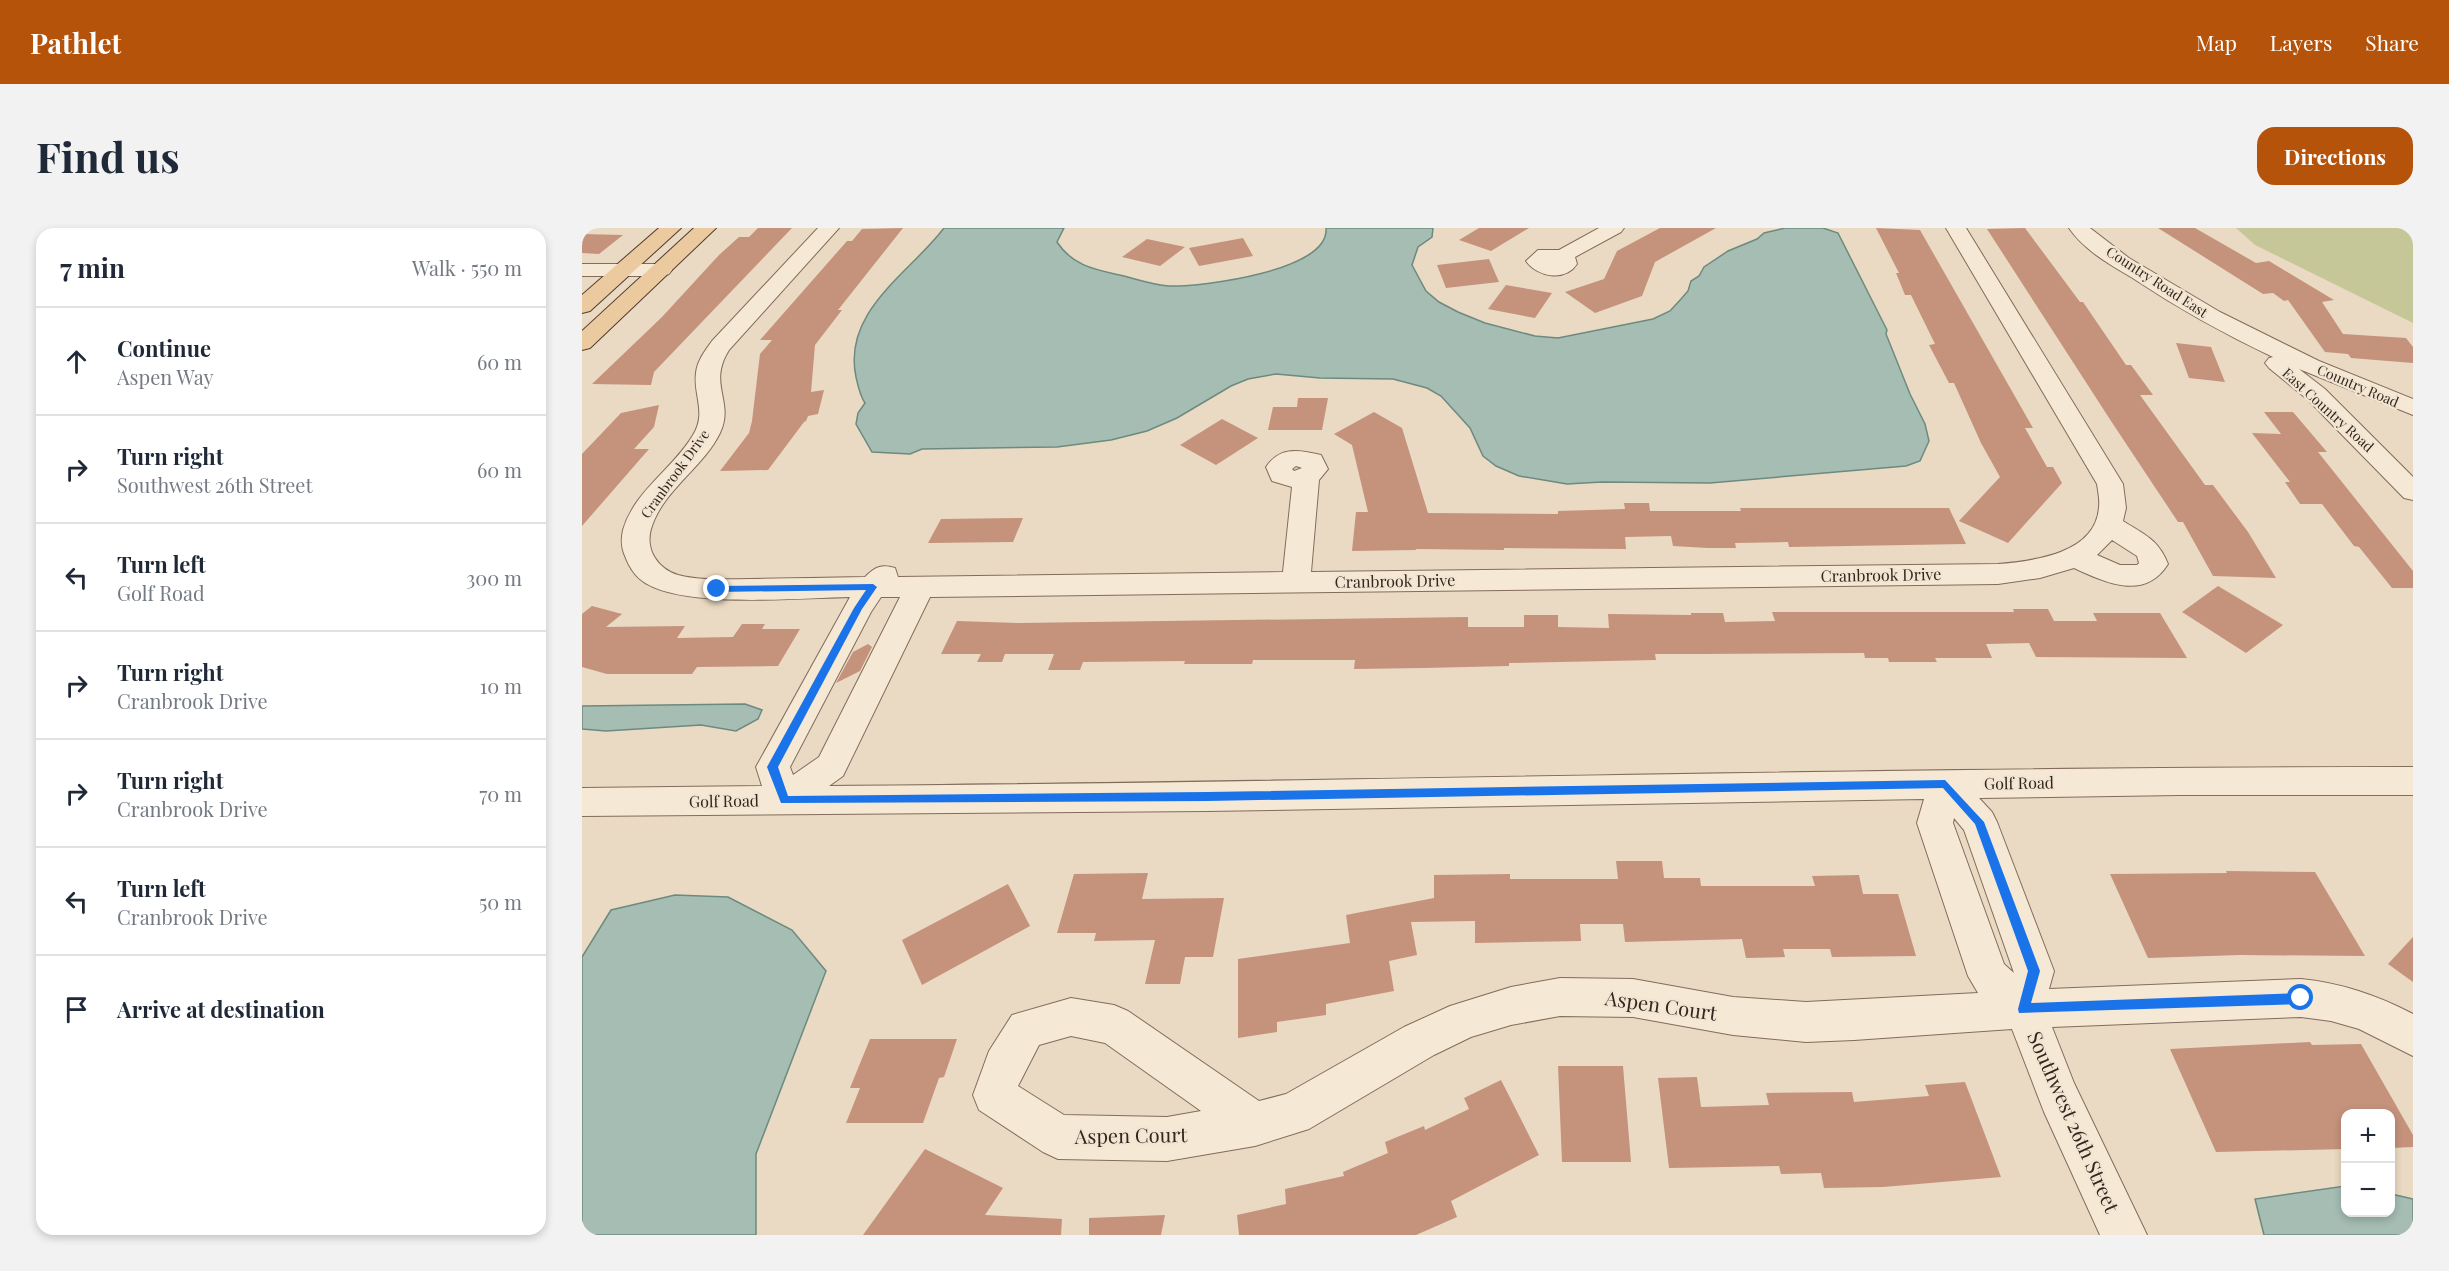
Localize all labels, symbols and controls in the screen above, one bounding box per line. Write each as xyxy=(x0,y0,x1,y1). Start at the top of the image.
text: Pathlet xyxy=(30,24,121,61)
text: Map xyxy=(2196,28,2237,56)
text: Layers xyxy=(2270,28,2332,56)
text: Share xyxy=(2365,28,2419,56)
button: Directions xyxy=(2257,127,2413,185)
text: Find us xyxy=(36,128,180,184)
street label: Country Road East xyxy=(2103,242,2212,322)
text: 7 min xyxy=(60,250,125,285)
text: Walk · 550 m xyxy=(412,254,522,281)
text: Continue xyxy=(117,333,211,363)
icon: ahead xyxy=(60,345,93,378)
text: 60 m xyxy=(477,348,522,375)
street label: Country Road xyxy=(2314,360,2402,411)
text: Aspen Way xyxy=(117,363,214,390)
street label: East Country Road xyxy=(2279,363,2378,456)
street label: Cranbrook Drive xyxy=(636,425,713,522)
text: Turn right xyxy=(117,441,223,471)
icon: right xyxy=(60,453,93,486)
text: 60 m xyxy=(477,456,522,483)
text: Southwest 26th Street xyxy=(117,471,312,498)
text: Turn left xyxy=(117,549,206,579)
icon: left xyxy=(60,561,93,594)
street label: Cranbrook Drive xyxy=(1821,563,1941,586)
text: 300 m xyxy=(466,564,522,591)
street label: Cranbrook Drive xyxy=(1335,569,1455,592)
route end xyxy=(703,575,729,601)
text: Golf Road xyxy=(117,579,205,606)
text: Turn right xyxy=(117,657,223,687)
icon: right xyxy=(60,669,93,702)
text: 10 m xyxy=(480,672,522,699)
text: Cranbrook Drive xyxy=(117,687,268,714)
text: Turn right xyxy=(117,765,223,795)
street label: Golf Road xyxy=(1984,771,2054,794)
icon: right xyxy=(60,777,93,810)
text: 70 m xyxy=(479,780,522,807)
street label: Golf Road xyxy=(689,789,759,812)
text: Cranbrook Drive xyxy=(117,795,268,822)
text: Turn left xyxy=(117,873,206,903)
icon: left xyxy=(60,885,93,918)
text: 50 m xyxy=(479,888,522,915)
text: Cranbrook Drive xyxy=(117,903,268,930)
street label: Aspen Court xyxy=(1603,983,1720,1026)
route start xyxy=(2287,984,2313,1010)
icon: arrive xyxy=(60,993,93,1026)
text: Arrive at destination xyxy=(117,994,325,1024)
street label: Southwest 26th Street xyxy=(2022,1027,2127,1217)
map controls xyxy=(2341,1109,2395,1217)
button: + xyxy=(2341,1109,2395,1163)
street label: Aspen Court xyxy=(1073,1120,1188,1149)
button: − xyxy=(2341,1163,2395,1217)

